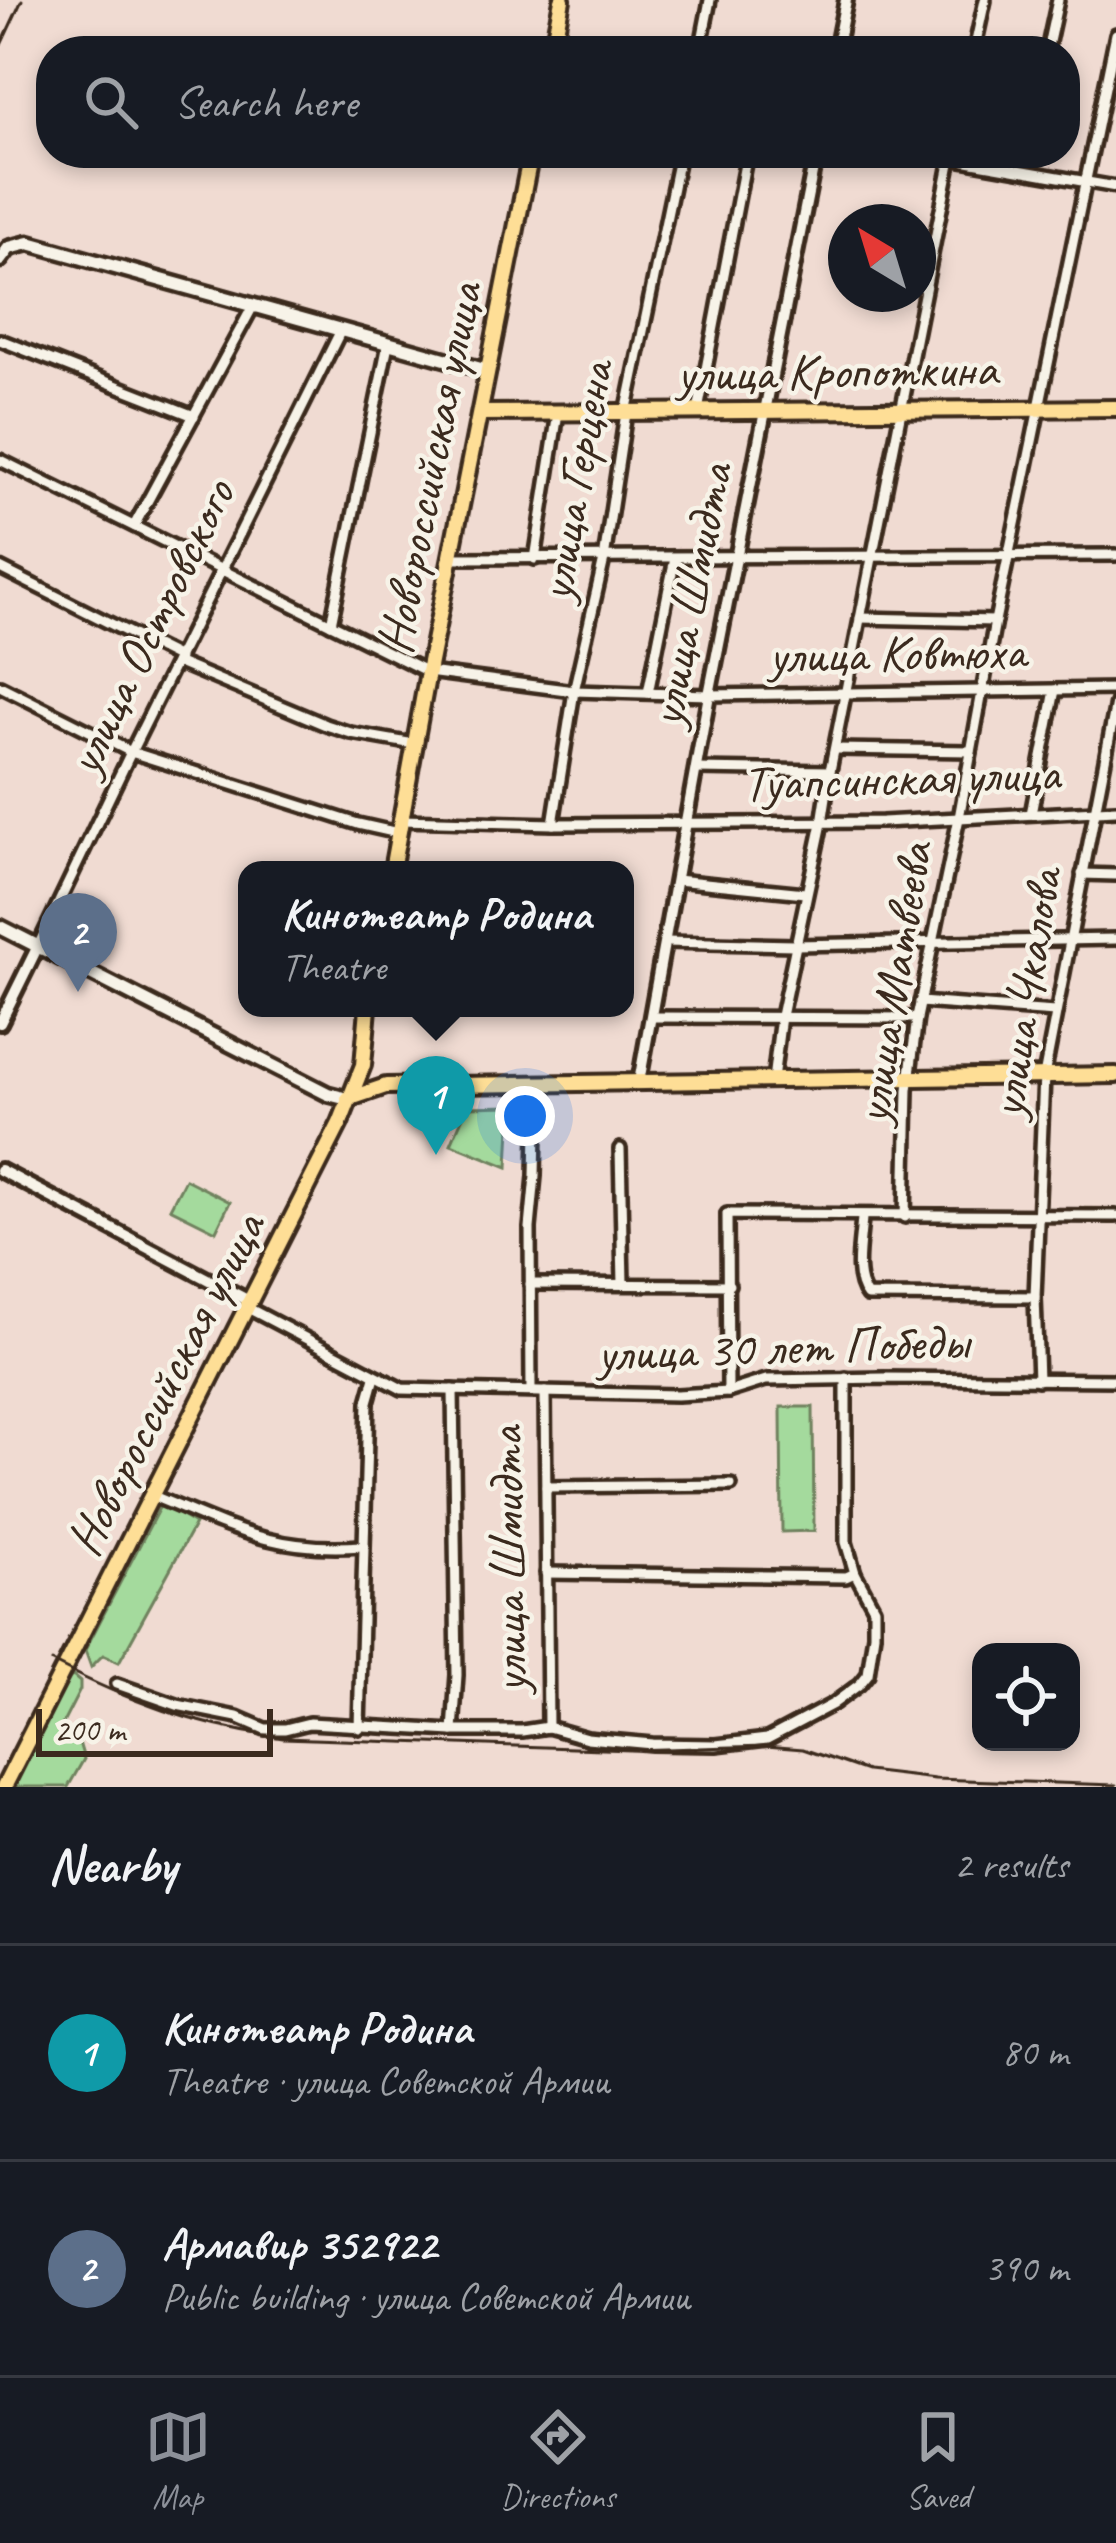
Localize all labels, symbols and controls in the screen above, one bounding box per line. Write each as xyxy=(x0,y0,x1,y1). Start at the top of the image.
search box xyxy=(36,36,1080,168)
icon: search xyxy=(78,69,144,135)
text: Search here xyxy=(174,74,357,131)
north arrow xyxy=(828,204,936,312)
street label: Новороссийская улица xyxy=(362,274,497,659)
street label: улица Кропоткина xyxy=(673,336,1002,406)
street label: улица Герцена xyxy=(522,352,628,608)
street label: улица Шмидта xyxy=(633,455,747,735)
street label: улица Островского xyxy=(50,467,250,787)
street label: улица Ковтюха xyxy=(765,619,1030,687)
street label: Туапсинская улица xyxy=(742,740,1064,816)
street label: улица Матвеева xyxy=(839,834,947,1131)
street label: улица Чкалова xyxy=(973,860,1077,1125)
popup xyxy=(238,861,634,1017)
text: Кинотеатр Родина xyxy=(281,886,591,943)
pin: 2 xyxy=(39,893,117,992)
text: Theatre xyxy=(281,943,386,992)
pin: 1 xyxy=(397,1056,475,1155)
your location xyxy=(495,1086,555,1146)
street label: Новороссийская улица xyxy=(51,1199,280,1566)
street label: улица 30 лет Победы xyxy=(593,1308,974,1386)
street label: улица Шмидта xyxy=(473,1423,541,1697)
map controls xyxy=(972,1643,1080,1751)
button: locate xyxy=(972,1643,1080,1751)
scale bar xyxy=(36,1703,273,1756)
text: 200 m xyxy=(54,1709,125,1751)
text: Nearby xyxy=(48,1833,176,1897)
text: 2 results xyxy=(954,1841,1068,1890)
text: Кинотеатр Родина xyxy=(162,2000,472,2057)
text: 1 xyxy=(78,2028,96,2077)
text: 80 m xyxy=(1002,2028,1068,2077)
text: Theatre · улица Советской Армии xyxy=(162,2057,610,2106)
text: Армавир 352922 xyxy=(162,2216,436,2273)
text: 2 xyxy=(78,2244,96,2293)
text: 390 m xyxy=(984,2244,1068,2293)
text: Public building · улица Советской Армии xyxy=(162,2273,690,2322)
tab: Map xyxy=(145,2404,211,2518)
tab: Directions xyxy=(501,2404,615,2518)
tab: Saved xyxy=(905,2404,971,2518)

